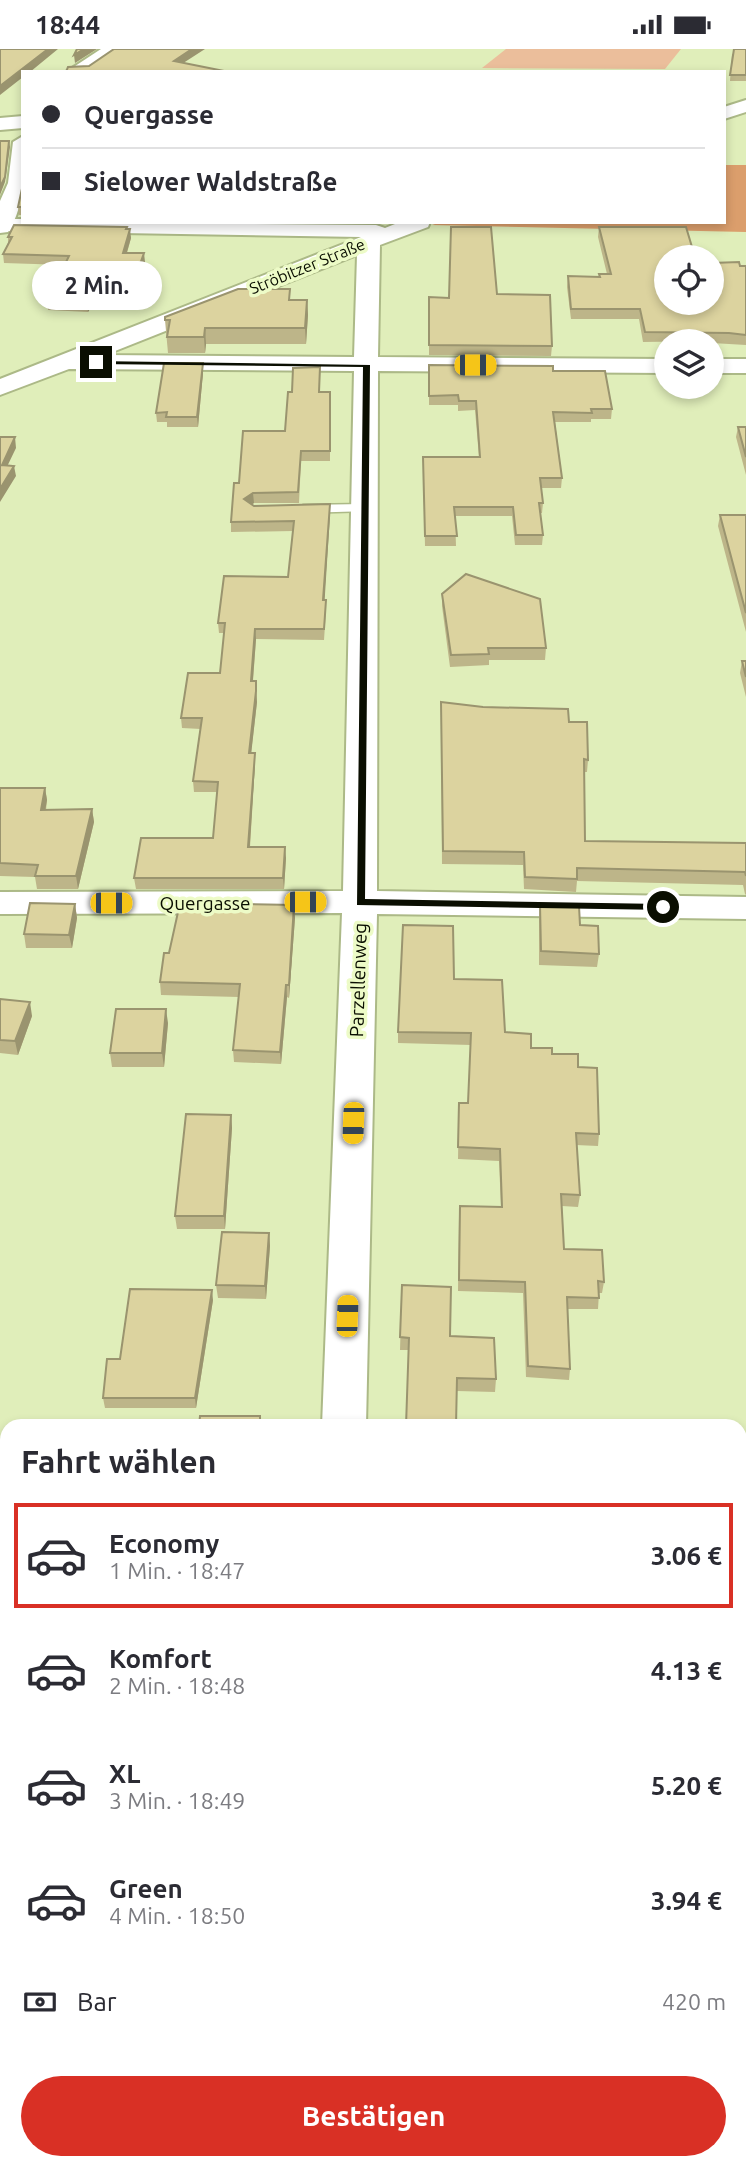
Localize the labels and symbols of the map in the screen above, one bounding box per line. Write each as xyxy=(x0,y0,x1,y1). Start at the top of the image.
street label: Ströbitzer Straße xyxy=(247,235,367,297)
callout: 2 Min. xyxy=(31,261,161,309)
route end xyxy=(80,346,112,378)
car xyxy=(455,355,497,376)
route start xyxy=(647,891,679,923)
street label: Quergasse xyxy=(160,892,250,914)
car xyxy=(285,892,327,913)
car xyxy=(91,893,133,914)
street label: Parzellenweg xyxy=(345,922,371,1038)
car xyxy=(342,1102,365,1144)
car xyxy=(336,1295,359,1337)

